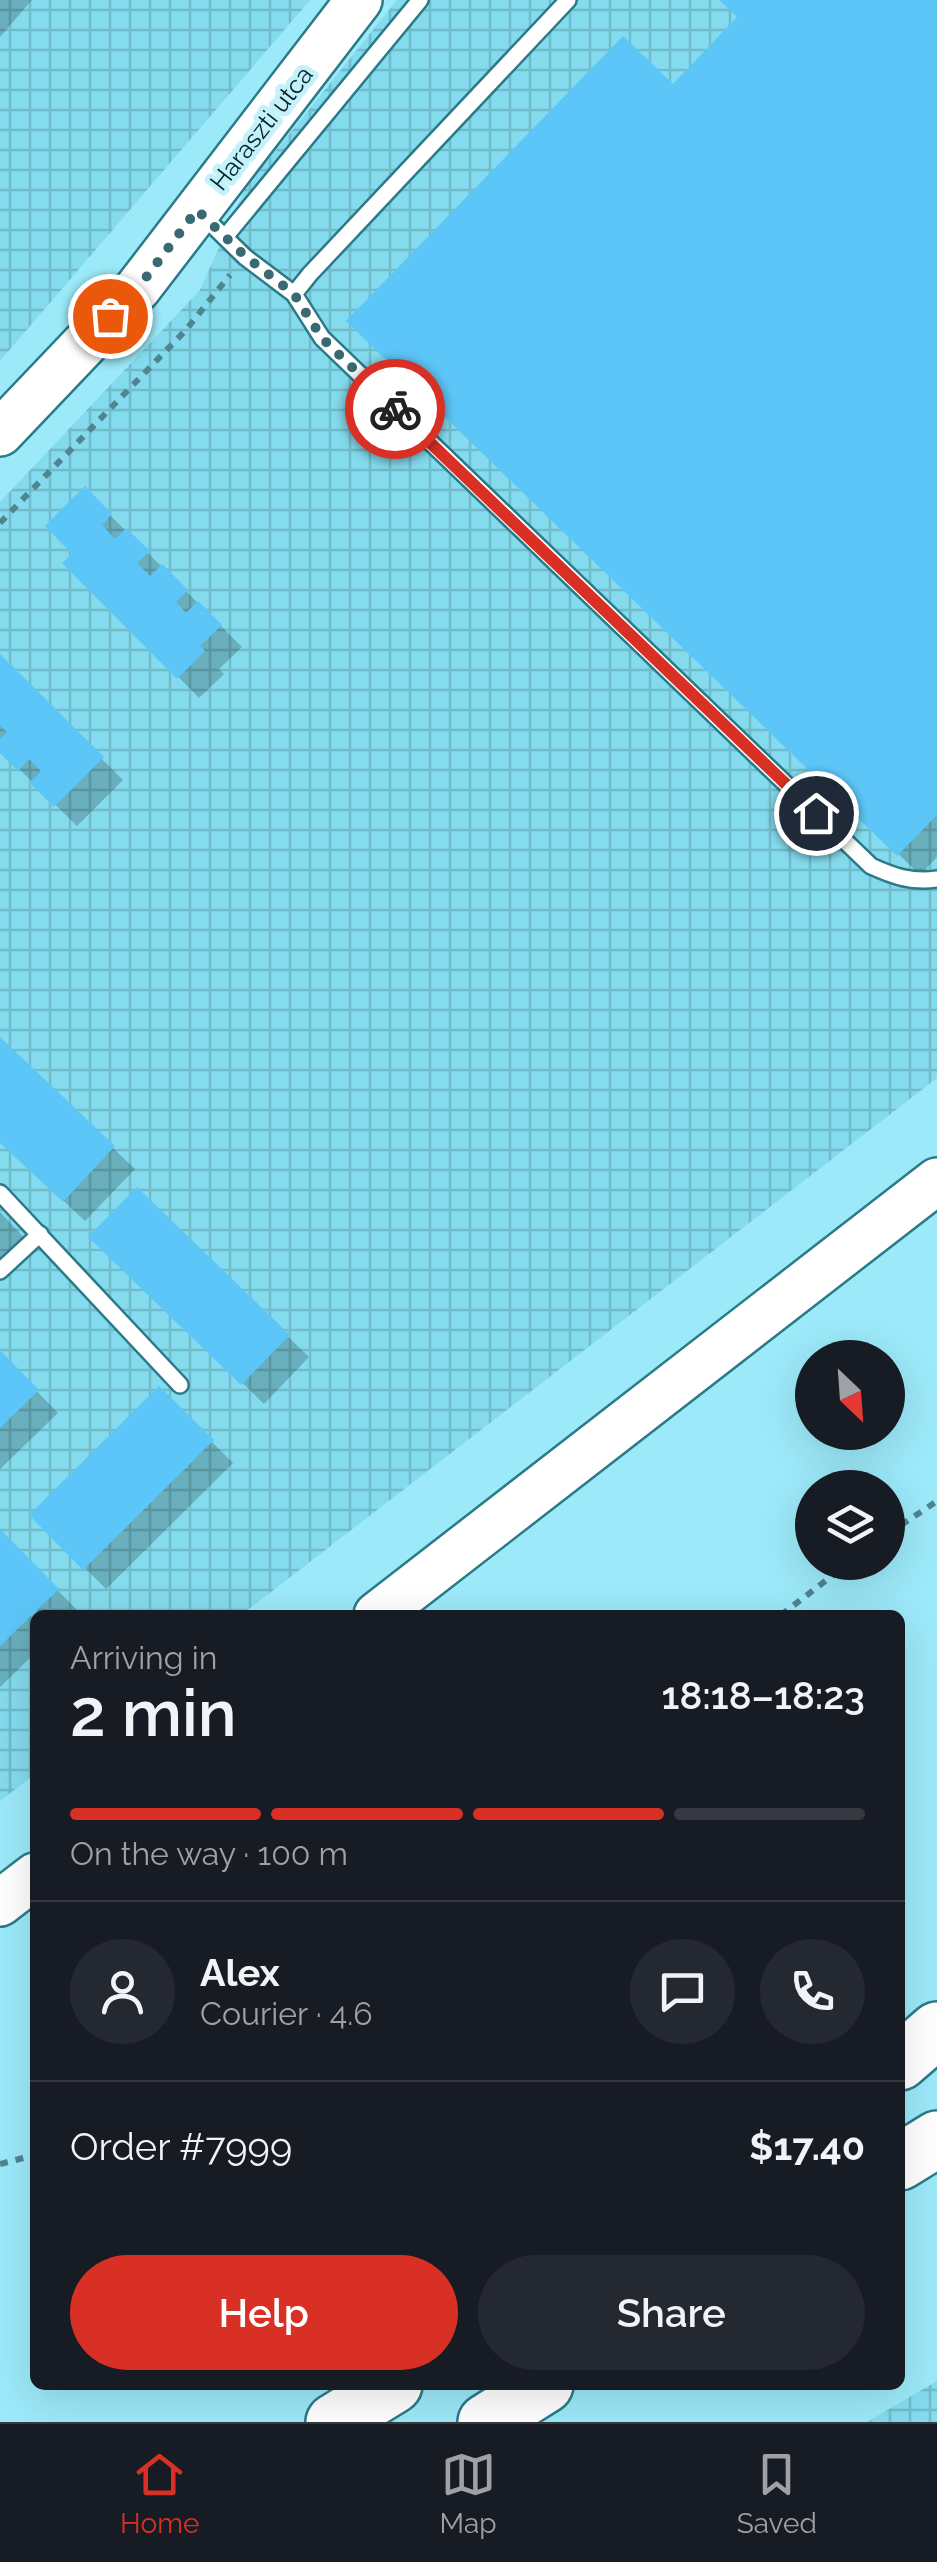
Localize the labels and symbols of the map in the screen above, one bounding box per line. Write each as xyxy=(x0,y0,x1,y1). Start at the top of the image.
street label: Haraszti utca xyxy=(203,60,319,196)
pin xyxy=(68,274,153,359)
courier xyxy=(345,359,445,459)
pin xyxy=(774,771,859,856)
north arrow xyxy=(795,1340,905,1450)

